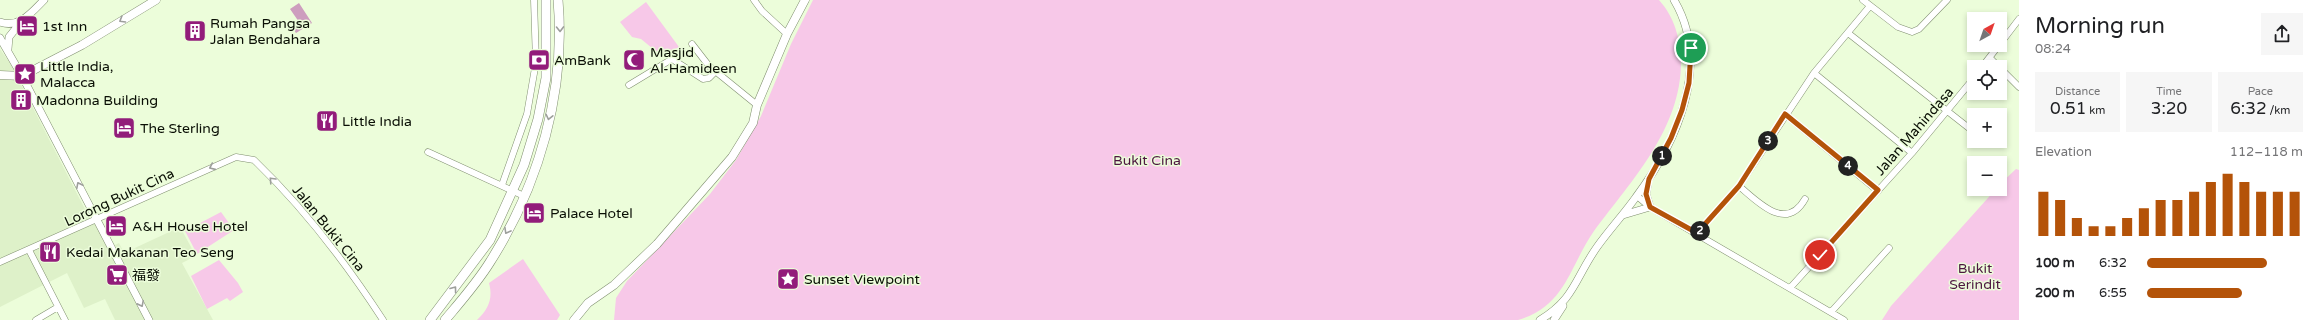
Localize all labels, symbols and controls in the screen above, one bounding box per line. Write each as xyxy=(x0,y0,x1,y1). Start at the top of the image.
north arrow xyxy=(1967,12,2007,52)
map controls xyxy=(1967,12,2007,196)
hotel icon: 1st Inn xyxy=(14,13,40,39)
text: Morning run xyxy=(2035,13,2165,39)
button: share xyxy=(2261,13,2303,55)
place label: Rumah Pangsa Jalan Bendahara xyxy=(210,15,320,48)
one-way arrow xyxy=(119,16,126,23)
place label: 1st Inn xyxy=(42,18,87,35)
building icon: Rumah Pangsa Jalan Bendahara xyxy=(182,18,208,44)
one-way arrow xyxy=(556,26,564,32)
pin xyxy=(1674,31,1708,65)
icon: arrive xyxy=(1680,37,1702,59)
text: 08:24 xyxy=(2035,41,2071,57)
place label: Masjid Al-Hamideen xyxy=(650,44,737,77)
bank icon: AmBank xyxy=(526,47,552,73)
mosque icon: Masjid Al-Hamideen xyxy=(621,47,647,73)
place label: AmBank xyxy=(554,52,611,69)
place label: Little India, Malacca xyxy=(40,58,114,91)
button: locate xyxy=(1967,60,2007,100)
place icon: Little India, Malacca xyxy=(12,61,38,87)
street label: Jalan Mahindasa xyxy=(1872,84,1957,179)
text: Distance xyxy=(2055,85,2100,98)
text: Time xyxy=(2156,85,2182,98)
text: Pace xyxy=(2248,85,2273,98)
building icon: Madonna Building xyxy=(8,87,34,113)
place label: Madonna Building xyxy=(36,92,158,109)
text: 0.51 xyxy=(2050,98,2086,119)
text: 3:20 xyxy=(2151,98,2187,119)
text: 6:32 xyxy=(2230,98,2267,119)
text: km xyxy=(2086,104,2105,117)
text: /km xyxy=(2267,104,2290,117)
restaurant icon: Little India xyxy=(314,108,340,134)
button: + xyxy=(1967,108,2007,148)
place label: Little India xyxy=(342,113,412,130)
one-way arrow xyxy=(546,114,554,121)
hotel icon: The Sterling xyxy=(111,115,137,141)
place label: The Sterling xyxy=(140,120,220,137)
pin: 3 xyxy=(1758,131,1778,151)
text: 3 xyxy=(1765,134,1771,147)
text: Elevation xyxy=(2035,144,2092,160)
text: 112–118 m xyxy=(2230,144,2303,160)
pin: 1 xyxy=(1652,146,1672,166)
text: 1 xyxy=(1659,149,1665,162)
park label: Bukit Cina xyxy=(1113,152,1181,169)
pin: 4 xyxy=(1838,156,1858,176)
button: − xyxy=(1967,156,2007,196)
text: 4 xyxy=(1845,159,1851,172)
one-way arrow xyxy=(209,162,217,170)
street label: Lorong Bukit Cina xyxy=(62,165,177,230)
one-way arrow xyxy=(270,177,277,184)
one-way arrow xyxy=(76,182,84,189)
street label: Jalan Bukit Cina xyxy=(289,182,368,275)
hotel icon: Palace Hotel xyxy=(521,200,547,226)
place label: Palace Hotel xyxy=(550,205,633,222)
hotel icon: A&H House Hotel xyxy=(103,213,129,239)
place label: A&H House Hotel xyxy=(132,218,248,235)
pin: 2 xyxy=(1690,221,1710,241)
text: 2 xyxy=(1697,224,1703,237)
one-way arrow xyxy=(504,227,512,234)
pin xyxy=(1803,238,1837,272)
restaurant icon: Kedai Makanan Teo Seng xyxy=(37,239,63,265)
place label: Kedai Makanan Teo Seng xyxy=(66,244,234,261)
icon: check xyxy=(1809,244,1831,266)
text: 100 m xyxy=(2035,255,2075,271)
text: 6:32 xyxy=(2099,255,2127,271)
park label: Bukit Serindit xyxy=(1949,260,2001,293)
supermarket icon: 福發 xyxy=(104,262,130,288)
place icon: Sunset Viewpoint xyxy=(775,266,801,292)
place label: 福發 xyxy=(132,267,160,284)
place label: Sunset Viewpoint xyxy=(804,271,920,288)
text: 200 m xyxy=(2035,285,2075,301)
text: 6:55 xyxy=(2099,285,2127,301)
one-way arrow xyxy=(449,287,456,294)
one-way arrow xyxy=(136,299,144,307)

